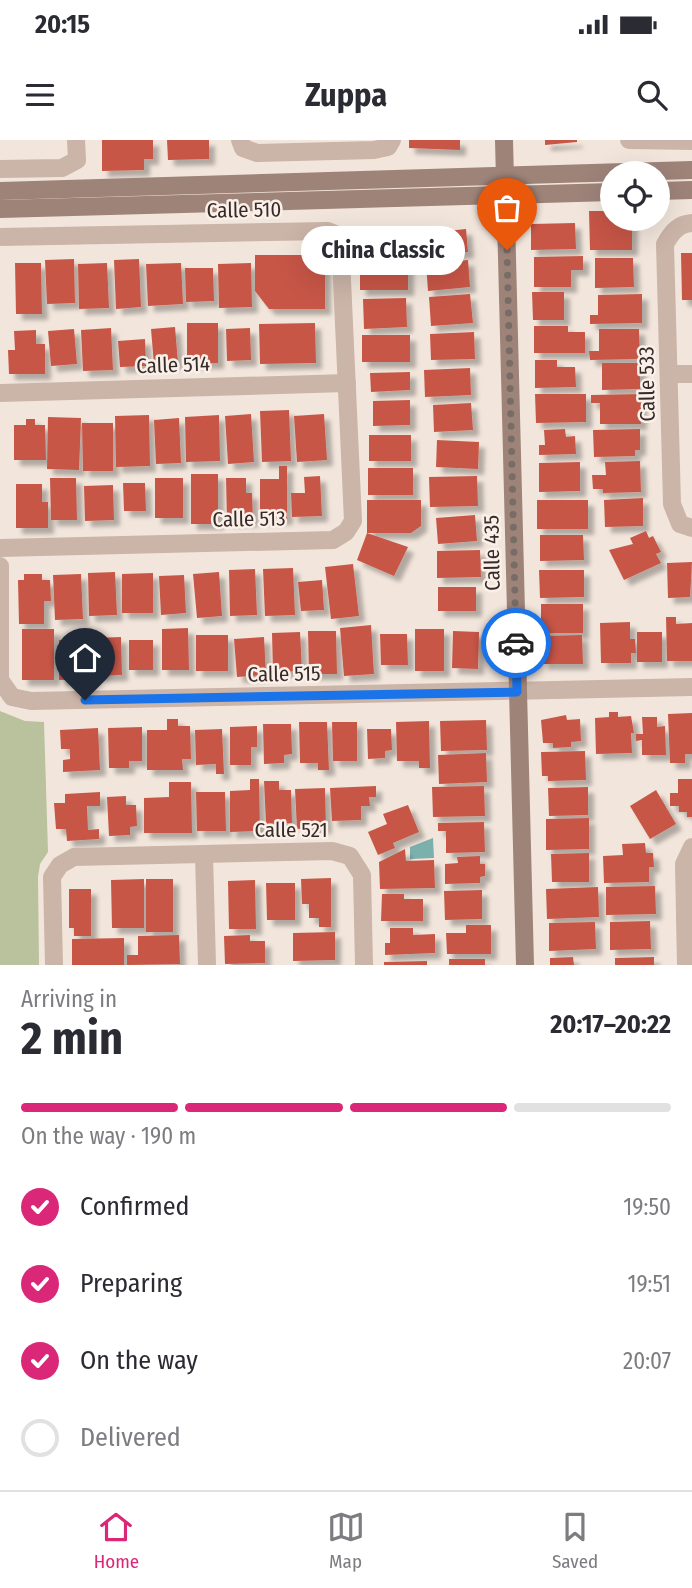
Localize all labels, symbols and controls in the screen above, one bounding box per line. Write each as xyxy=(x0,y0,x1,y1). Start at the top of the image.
text: 20:15 xyxy=(35,9,90,40)
icon: menu xyxy=(21,76,59,114)
text: Zuppa xyxy=(305,76,387,114)
icon: search xyxy=(633,76,671,114)
map controls xyxy=(600,161,670,231)
button: locate xyxy=(600,161,670,231)
pin xyxy=(477,178,537,250)
icon: bag xyxy=(488,189,526,227)
street label: Calle 510 xyxy=(206,196,282,224)
callout: China Classic xyxy=(300,226,465,274)
text: China Classic xyxy=(321,236,445,264)
street label: Calle 533 xyxy=(633,346,661,422)
street label: Calle 514 xyxy=(136,351,210,379)
street label: Calle 513 xyxy=(212,505,286,533)
street label: Calle 435 xyxy=(478,515,506,591)
courier xyxy=(481,608,551,678)
icon: car xyxy=(497,624,535,662)
pin xyxy=(55,628,115,700)
icon: home xyxy=(66,639,104,677)
street label: Calle 515 xyxy=(247,660,321,688)
street label: Calle 521 xyxy=(254,817,328,843)
text: Arriving in xyxy=(21,985,117,1013)
text: 20:17–20:22 xyxy=(550,1009,671,1040)
text: 2 min xyxy=(21,1011,123,1066)
text: On the way · 190 m xyxy=(21,1122,196,1150)
icon: check xyxy=(21,1188,59,1226)
text: Confirmed xyxy=(80,1191,190,1222)
text: 19:50 xyxy=(623,1193,671,1221)
icon: check xyxy=(21,1265,59,1303)
text: Preparing xyxy=(80,1268,182,1299)
text: 19:51 xyxy=(627,1270,671,1298)
icon: check xyxy=(21,1342,59,1380)
text: On the way xyxy=(80,1345,198,1376)
text: 20:07 xyxy=(623,1347,671,1375)
text: Delivered xyxy=(80,1422,181,1453)
tab: Home xyxy=(94,1508,139,1573)
tab: Map xyxy=(327,1508,365,1573)
tab: Saved xyxy=(552,1508,598,1573)

